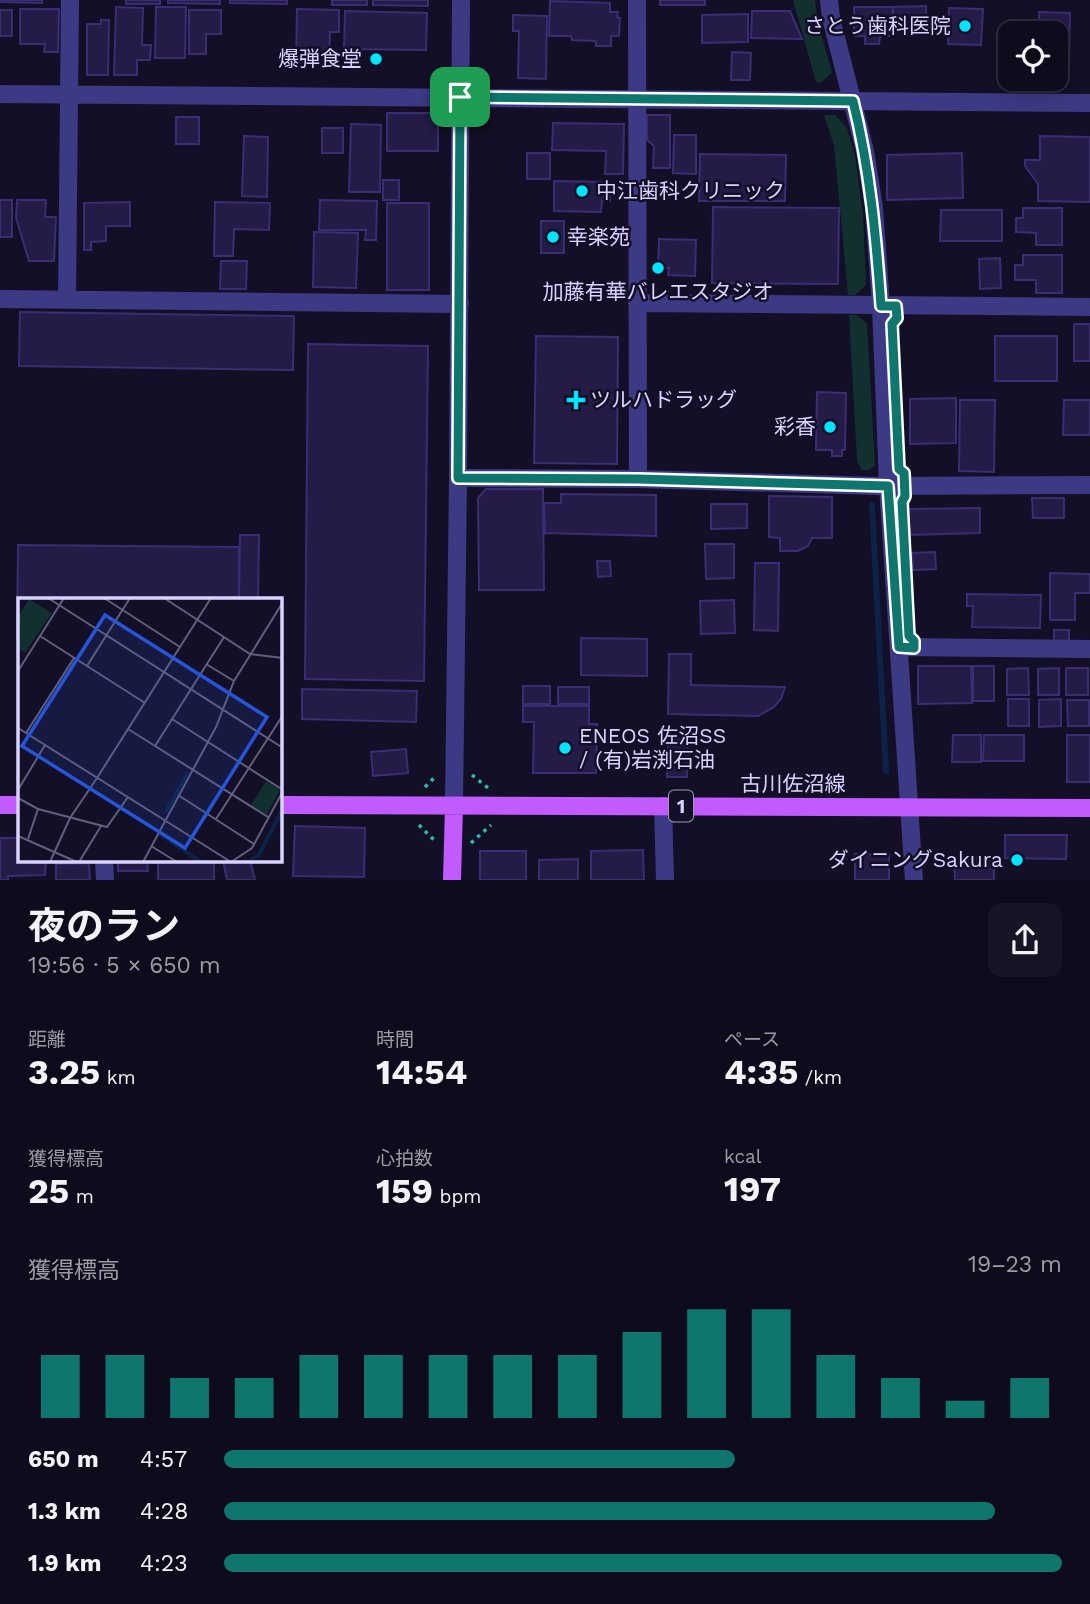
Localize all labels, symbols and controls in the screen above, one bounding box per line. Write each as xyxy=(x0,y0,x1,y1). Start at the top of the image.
place label: さとう歯科医院 xyxy=(804,13,951,38)
marker: さとう歯科医院 xyxy=(957,18,973,34)
map controls xyxy=(998,21,1068,91)
button: locate xyxy=(998,21,1068,91)
place label: 爆弾食堂 xyxy=(278,46,362,71)
marker: 爆弾食堂 xyxy=(368,51,384,67)
pin xyxy=(430,67,490,127)
icon: arrive xyxy=(441,78,479,116)
place label: 中江歯科クリニック xyxy=(596,178,785,203)
marker: 中江歯科クリニック xyxy=(574,183,590,199)
place label: 幸楽苑 xyxy=(567,224,630,249)
marker: 幸楽苑 xyxy=(545,229,561,245)
marker: 加藤有華バレエスタジオ xyxy=(650,260,666,276)
place label: 加藤有華バレエスタジオ xyxy=(543,279,774,304)
place label: ツルハドラッグ xyxy=(590,387,737,412)
marker: ツルハドラッグ xyxy=(568,392,584,408)
place label: 彩香 xyxy=(774,414,816,439)
marker: 彩香 xyxy=(822,419,838,435)
inset map xyxy=(18,598,282,862)
place label: ENEOS 佐沼SS / (有)岩渕石油 xyxy=(579,723,726,772)
marker: ENEOS 佐沼SS / (有)岩渕石油 xyxy=(557,740,573,756)
street label: 古川佐沼線 xyxy=(741,771,846,796)
road number: 1 xyxy=(669,790,693,821)
place label: ダイニングSakura xyxy=(828,847,1003,872)
marker: ダイニングSakura xyxy=(1009,852,1025,868)
button: share xyxy=(988,903,1062,977)
text: 夜のラン xyxy=(28,904,180,948)
text: 19:56 · 5 × 650 m xyxy=(28,952,221,979)
text: 距離 xyxy=(28,1028,66,1051)
text: 時間 xyxy=(376,1028,414,1051)
text: ペース xyxy=(724,1028,780,1051)
text: 3.25 xyxy=(28,1051,100,1093)
text: 14:54 xyxy=(376,1051,467,1093)
text: 4:35 xyxy=(724,1051,798,1093)
text: km xyxy=(100,1066,136,1089)
text: /km xyxy=(798,1066,842,1089)
text: kcal xyxy=(724,1145,762,1168)
text: 獲得標高 xyxy=(28,1147,104,1170)
text: 心拍数 xyxy=(376,1147,433,1170)
text: 197 xyxy=(724,1168,781,1210)
text: 25 xyxy=(28,1170,69,1212)
text: 159 xyxy=(376,1170,433,1212)
text: m xyxy=(69,1185,94,1208)
text: bpm xyxy=(433,1185,481,1208)
text: 19–23 m xyxy=(968,1251,1062,1278)
text: 獲得標高 xyxy=(28,1257,120,1284)
text: 650 m xyxy=(28,1446,99,1473)
text: 4:57 xyxy=(140,1446,187,1473)
text: 1.3 km xyxy=(28,1498,101,1525)
text: 4:28 xyxy=(140,1498,188,1525)
text: 1.9 km xyxy=(28,1550,101,1577)
text: 4:23 xyxy=(140,1550,188,1577)

